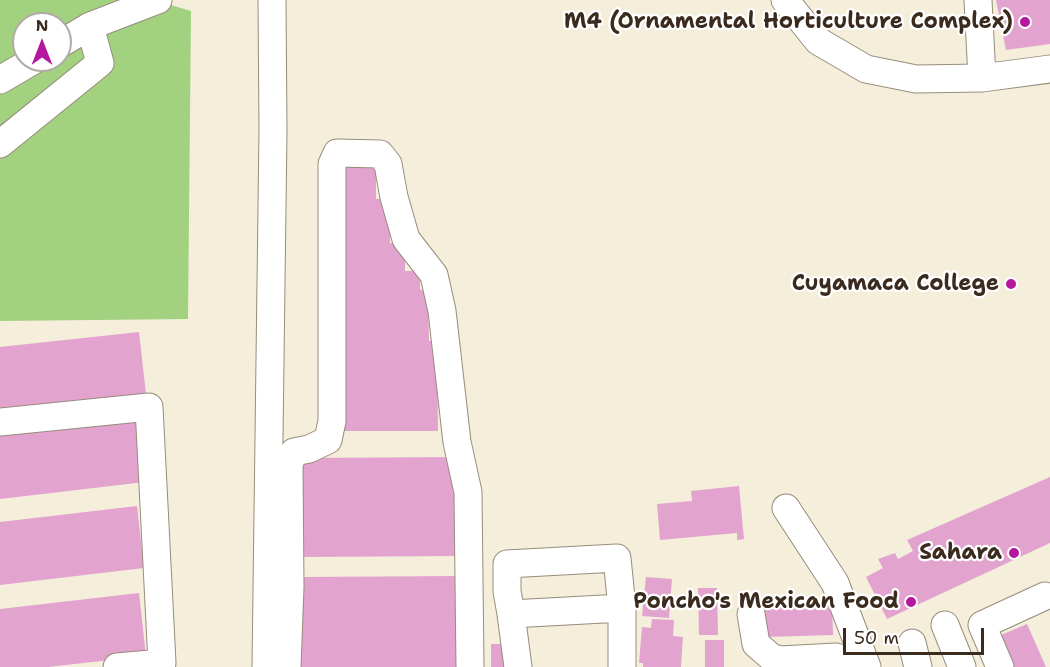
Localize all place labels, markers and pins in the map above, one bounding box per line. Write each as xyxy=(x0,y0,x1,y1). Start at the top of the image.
place label: M4 (Ornamental Horticulture Complex) xyxy=(564,9,1013,35)
marker: M4 (Ornamental Horticulture Complex) xyxy=(1018,15,1032,29)
place label: Cuyamaca College xyxy=(792,271,999,297)
marker: Cuyamaca College xyxy=(1004,277,1018,291)
place label: Sahara xyxy=(919,540,1002,566)
marker: Sahara xyxy=(1007,546,1021,560)
place label: Poncho's Mexican Food xyxy=(633,589,899,615)
marker: Poncho's Mexican Food xyxy=(904,595,918,609)

